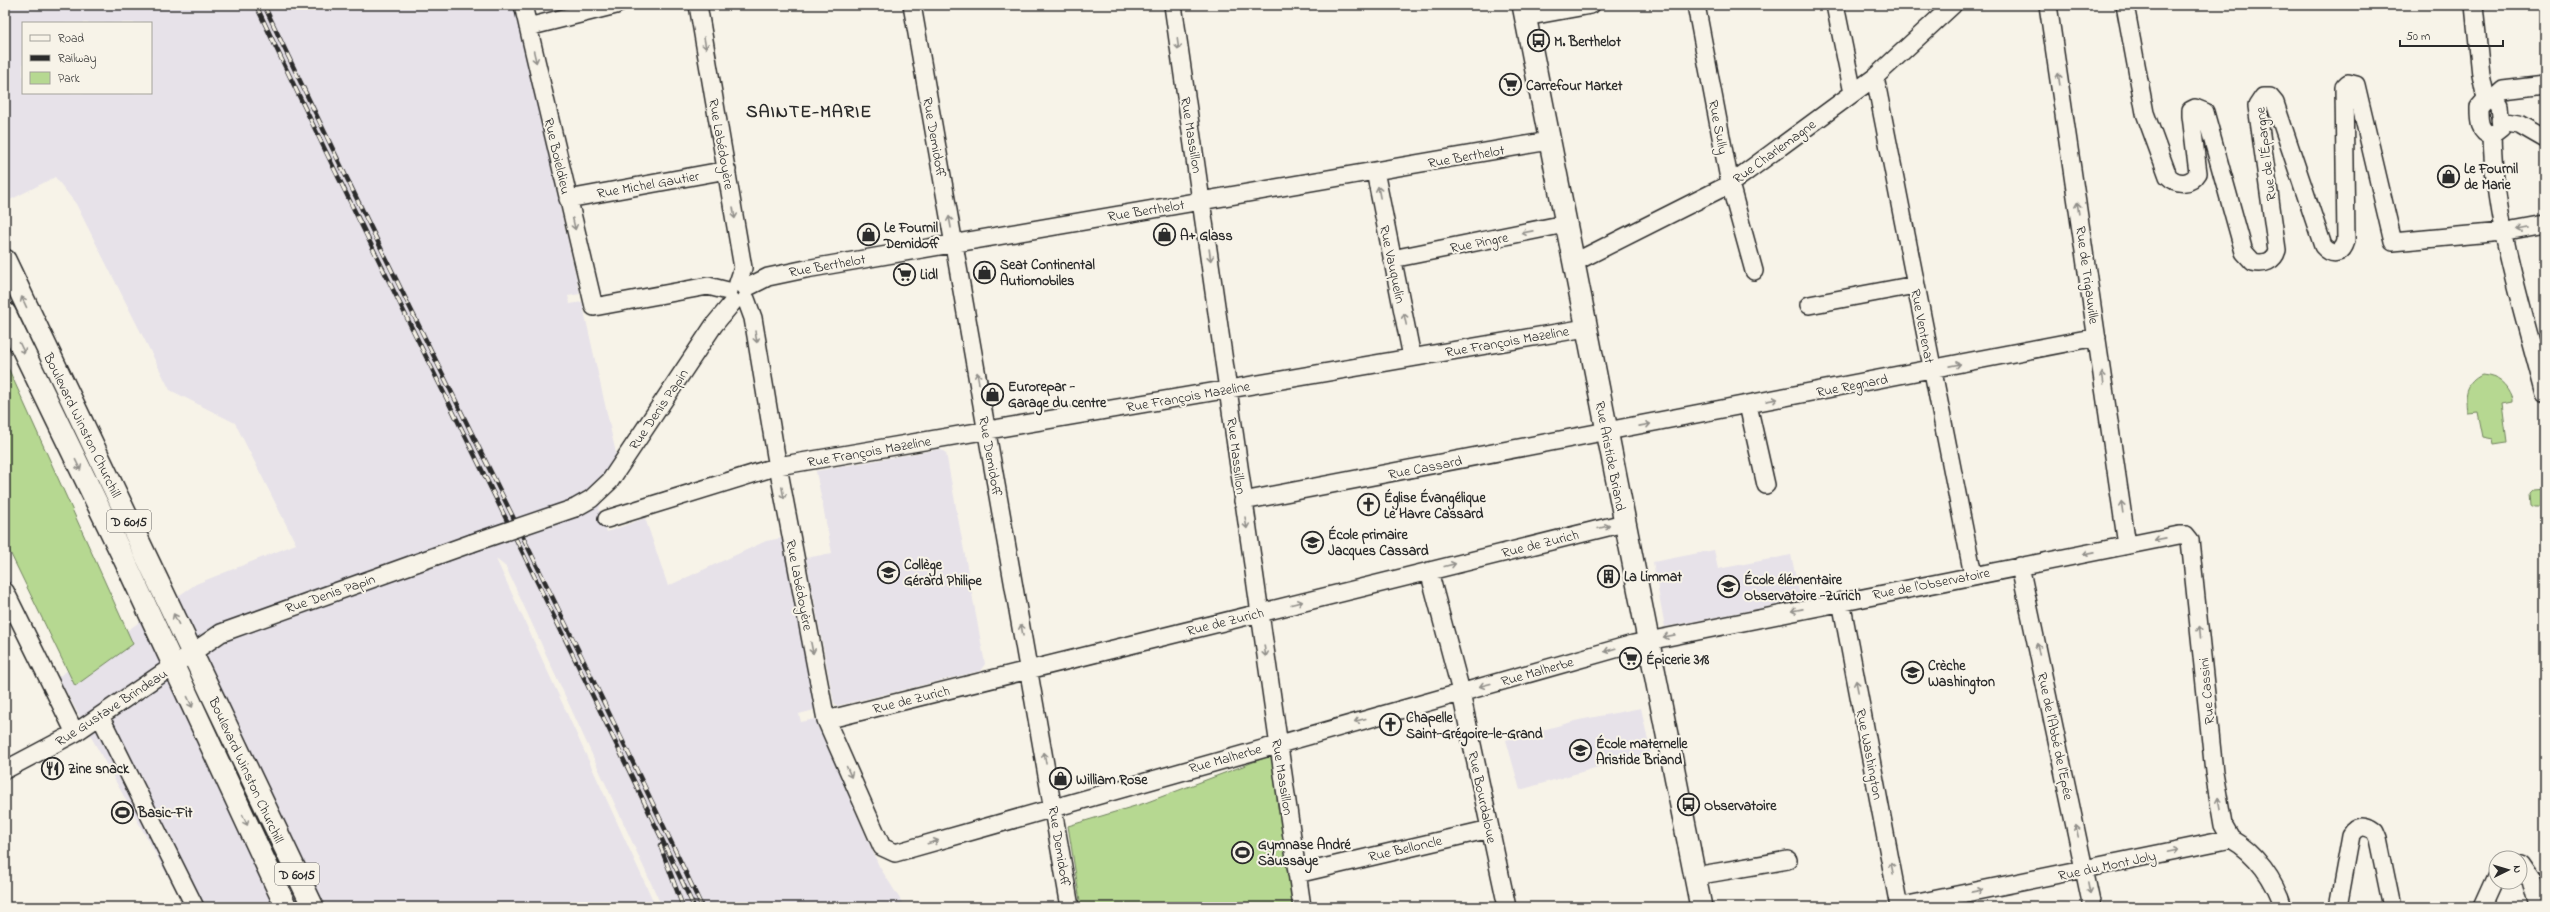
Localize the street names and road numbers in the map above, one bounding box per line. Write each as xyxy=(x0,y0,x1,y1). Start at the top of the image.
street label: Rue Massillon xyxy=(1174,95,1207,175)
street label: Rue Demidoff xyxy=(916,96,951,180)
street label: Rue Labédoyère xyxy=(701,97,739,192)
street label: Rue Sully xyxy=(1701,98,1733,157)
street label: Rue de l'Épargne xyxy=(2250,105,2284,202)
street label: Rue Charlemagne xyxy=(1729,114,1822,190)
street label: Rue Boieldieu xyxy=(538,116,576,197)
street label: Rue Berthelot xyxy=(1426,140,1507,175)
street label: Rue Michel Gautier xyxy=(595,166,702,205)
street label: Rue Berthelot xyxy=(1106,195,1186,228)
street label: Rue Vauquelin xyxy=(1373,223,1410,305)
street label: Rue de Trigauville xyxy=(2068,225,2104,326)
street label: Rue Pingre xyxy=(1448,227,1511,260)
street label: Rue Berthelot xyxy=(787,249,868,284)
street label: Rue Ventenat xyxy=(1904,287,1939,366)
street label: Rue François Mazeline xyxy=(1444,321,1571,364)
street label: Boulevard Winston Churchill xyxy=(37,349,126,502)
street label: Rue Denis Papin xyxy=(624,365,694,455)
street label: Rue Regnard xyxy=(1815,369,1890,405)
street label: Rue François Mazeline xyxy=(1125,376,1252,419)
street label: Rue Aristide Briand xyxy=(1589,400,1631,513)
street label: Rue Demidoff xyxy=(972,415,1007,499)
street label: Rue Massillon xyxy=(1220,417,1251,496)
street label: Rue François Mazeline xyxy=(806,431,933,474)
street label: Rue Cassard xyxy=(1387,451,1464,486)
road number: D 6015 xyxy=(107,510,151,532)
street label: Rue de Zurich xyxy=(1500,525,1581,564)
street label: Rue Labédoyère xyxy=(778,538,818,633)
street label: Rue de l'Observatoire xyxy=(1871,563,1993,606)
street label: Rue Denis Papin xyxy=(283,569,378,620)
street label: Rue de Zurich xyxy=(1185,603,1266,642)
street label: Rue Malherbe xyxy=(1499,652,1577,693)
street label: Rue Cassini xyxy=(2194,657,2221,725)
street label: Rue Gustave Brindeau xyxy=(52,664,172,752)
street label: Rue de l'Abbé de l'Epée xyxy=(2031,671,2078,803)
street label: Rue de Zurich xyxy=(871,681,952,720)
street label: Boulevard Winston Churchill xyxy=(202,693,289,847)
street label: Rue Washington xyxy=(1848,707,1888,802)
street label: Rue Massillon xyxy=(1265,737,1298,817)
street label: Rue Malherbe xyxy=(1187,739,1265,780)
street label: Rue Bourdaloue xyxy=(1462,749,1502,846)
street label: Rue Demidoff xyxy=(1042,805,1075,889)
street label: Rue Belloncle xyxy=(1366,831,1445,868)
street label: Rue du Mont Joly xyxy=(2056,846,2159,888)
road number: D 6015 xyxy=(275,863,319,885)

